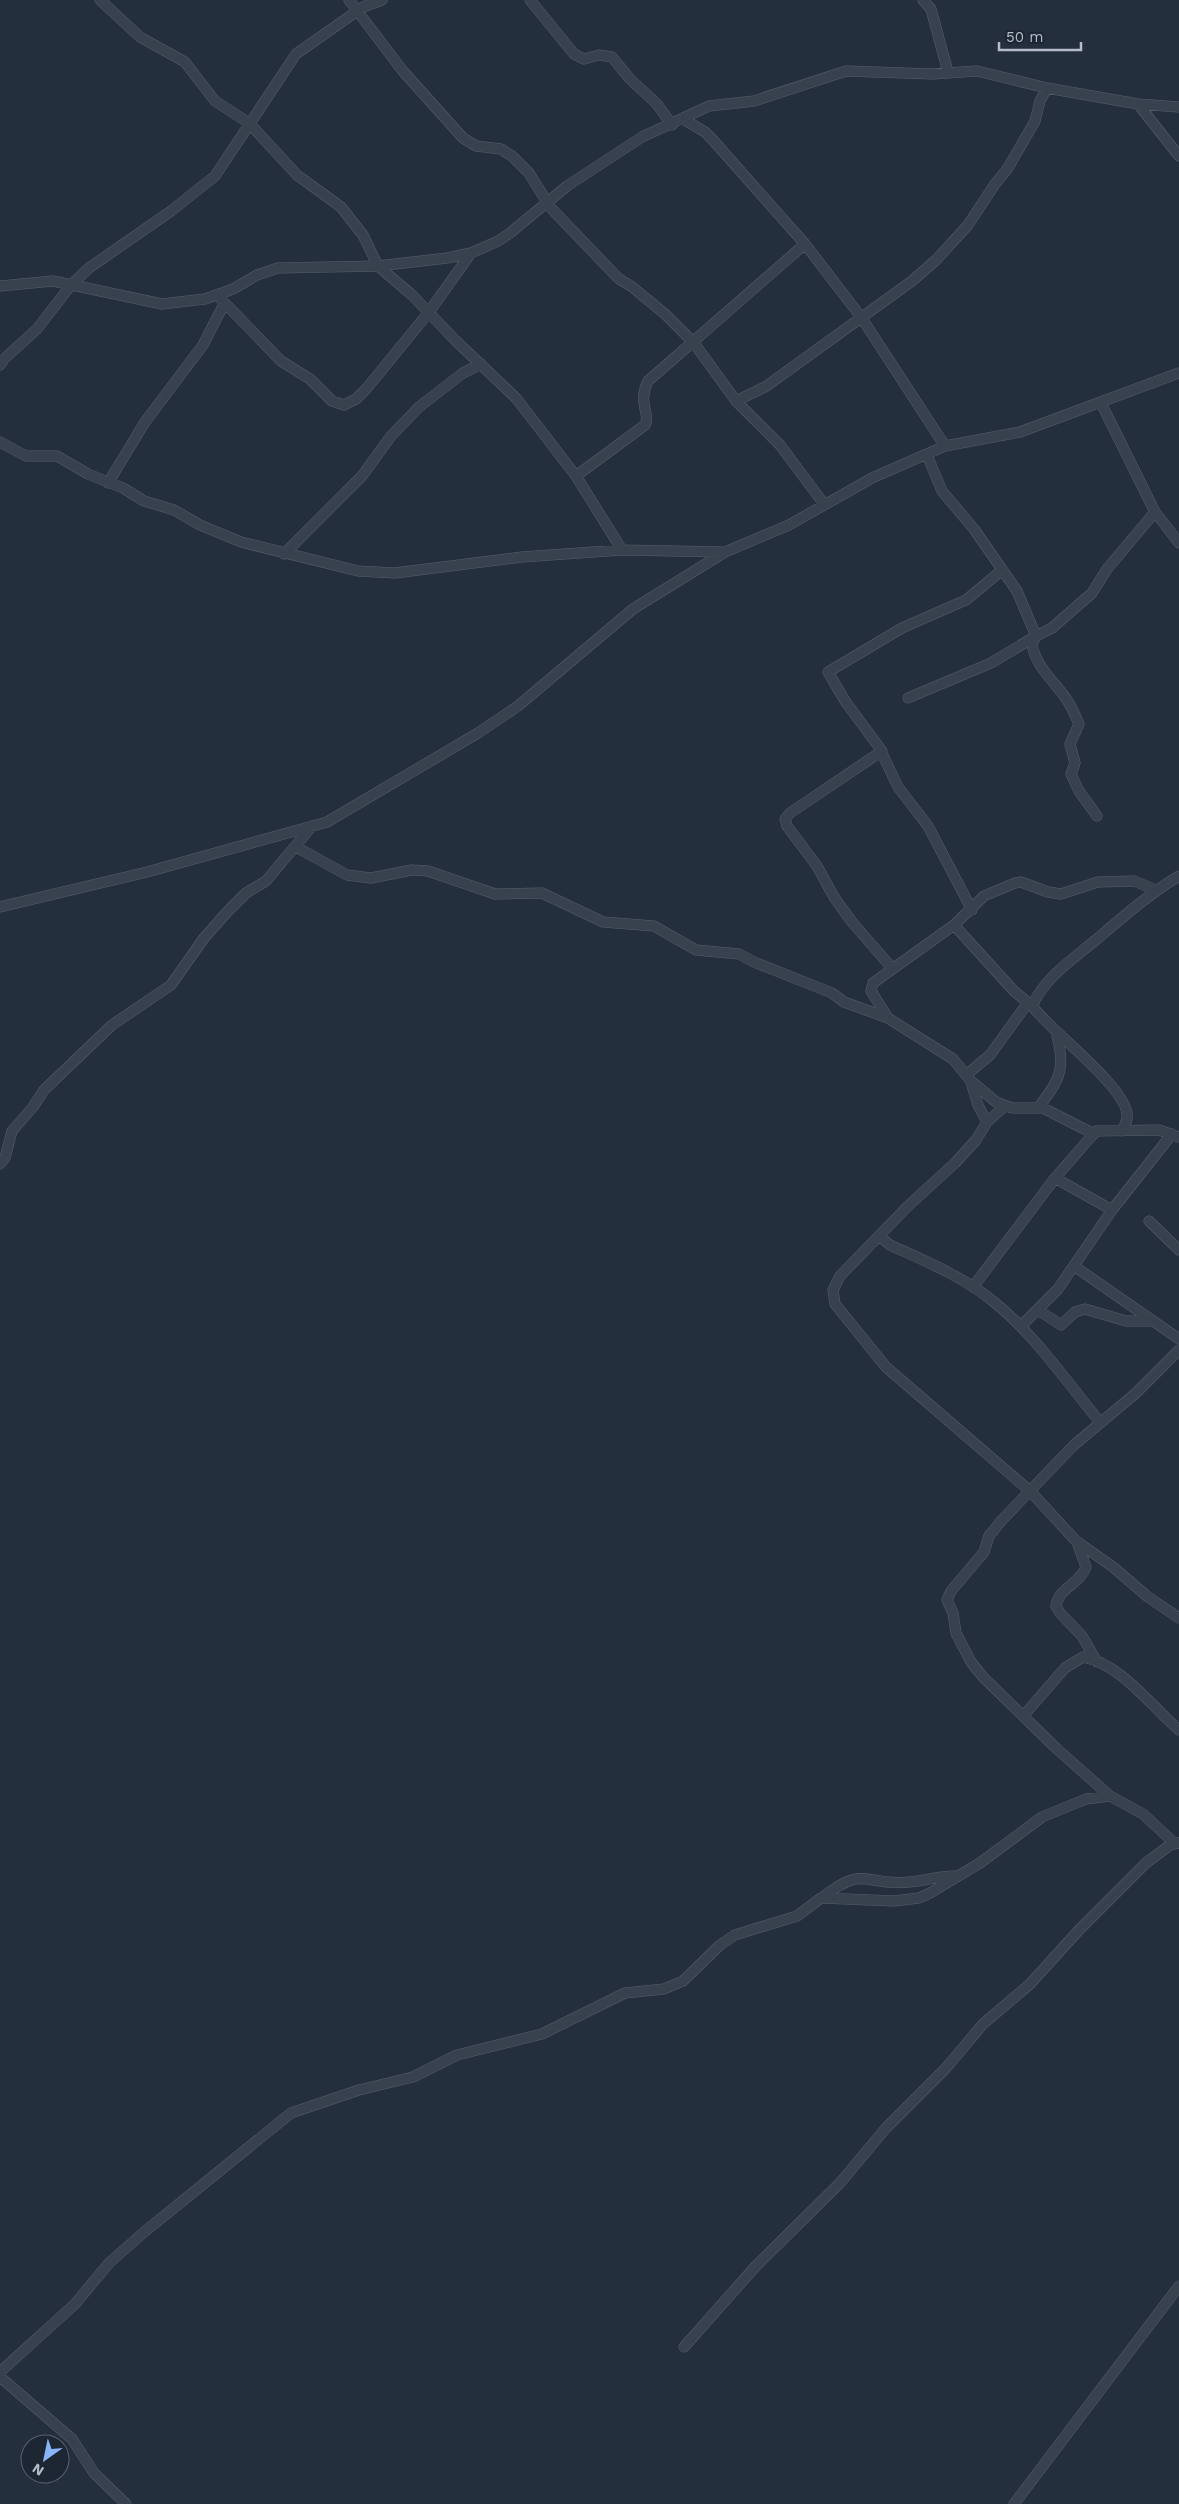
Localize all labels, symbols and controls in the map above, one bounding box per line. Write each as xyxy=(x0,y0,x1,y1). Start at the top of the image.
scale bar xyxy=(999,20,1082,52)
text: 50 m xyxy=(1006,28,1043,46)
north arrow xyxy=(20,2434,70,2484)
text: N xyxy=(29,2460,47,2479)

